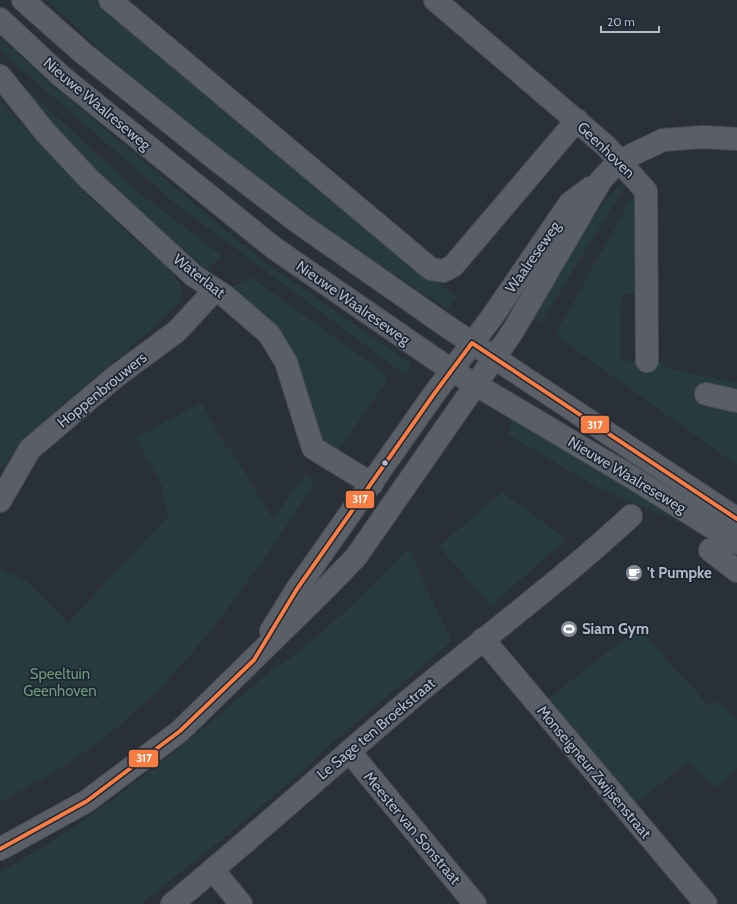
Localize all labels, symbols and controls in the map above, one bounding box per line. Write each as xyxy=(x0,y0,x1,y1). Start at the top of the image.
scale bar xyxy=(601,8,659,34)
text: 20 m xyxy=(607,14,635,29)
street label: Nieuwe Waalreseweg xyxy=(40,54,155,154)
street label: Geenhoven xyxy=(573,118,639,182)
street label: Waalreseweg xyxy=(502,217,565,296)
street label: Waterlaat xyxy=(169,250,229,302)
street label: Nieuwe Waalreseweg xyxy=(293,257,414,349)
street label: Hoppenbrouwers xyxy=(54,348,150,432)
line badge: 317 xyxy=(580,415,610,434)
text: 317 xyxy=(587,418,603,432)
street label: Nieuwe Waalreseweg xyxy=(565,433,690,518)
unlabelled marker xyxy=(380,458,390,468)
line badge: 317 xyxy=(345,490,375,509)
text: 317 xyxy=(352,492,368,506)
cafe icon: 't Pumpke xyxy=(624,563,644,583)
place label: 't Pumpke xyxy=(647,564,712,582)
sports icon: Siam Gym xyxy=(559,619,579,639)
place label: Siam Gym xyxy=(582,620,649,638)
park label: Speeltuin Geenhoven xyxy=(23,665,97,700)
street label: Le Sage ten Broekstraat xyxy=(313,674,439,784)
street label: Monseigneur Zwijsenstraat xyxy=(533,702,655,842)
line badge: 317 xyxy=(128,749,159,768)
text: 317 xyxy=(136,751,152,765)
street label: Meester van Sonstraat xyxy=(360,768,464,888)

